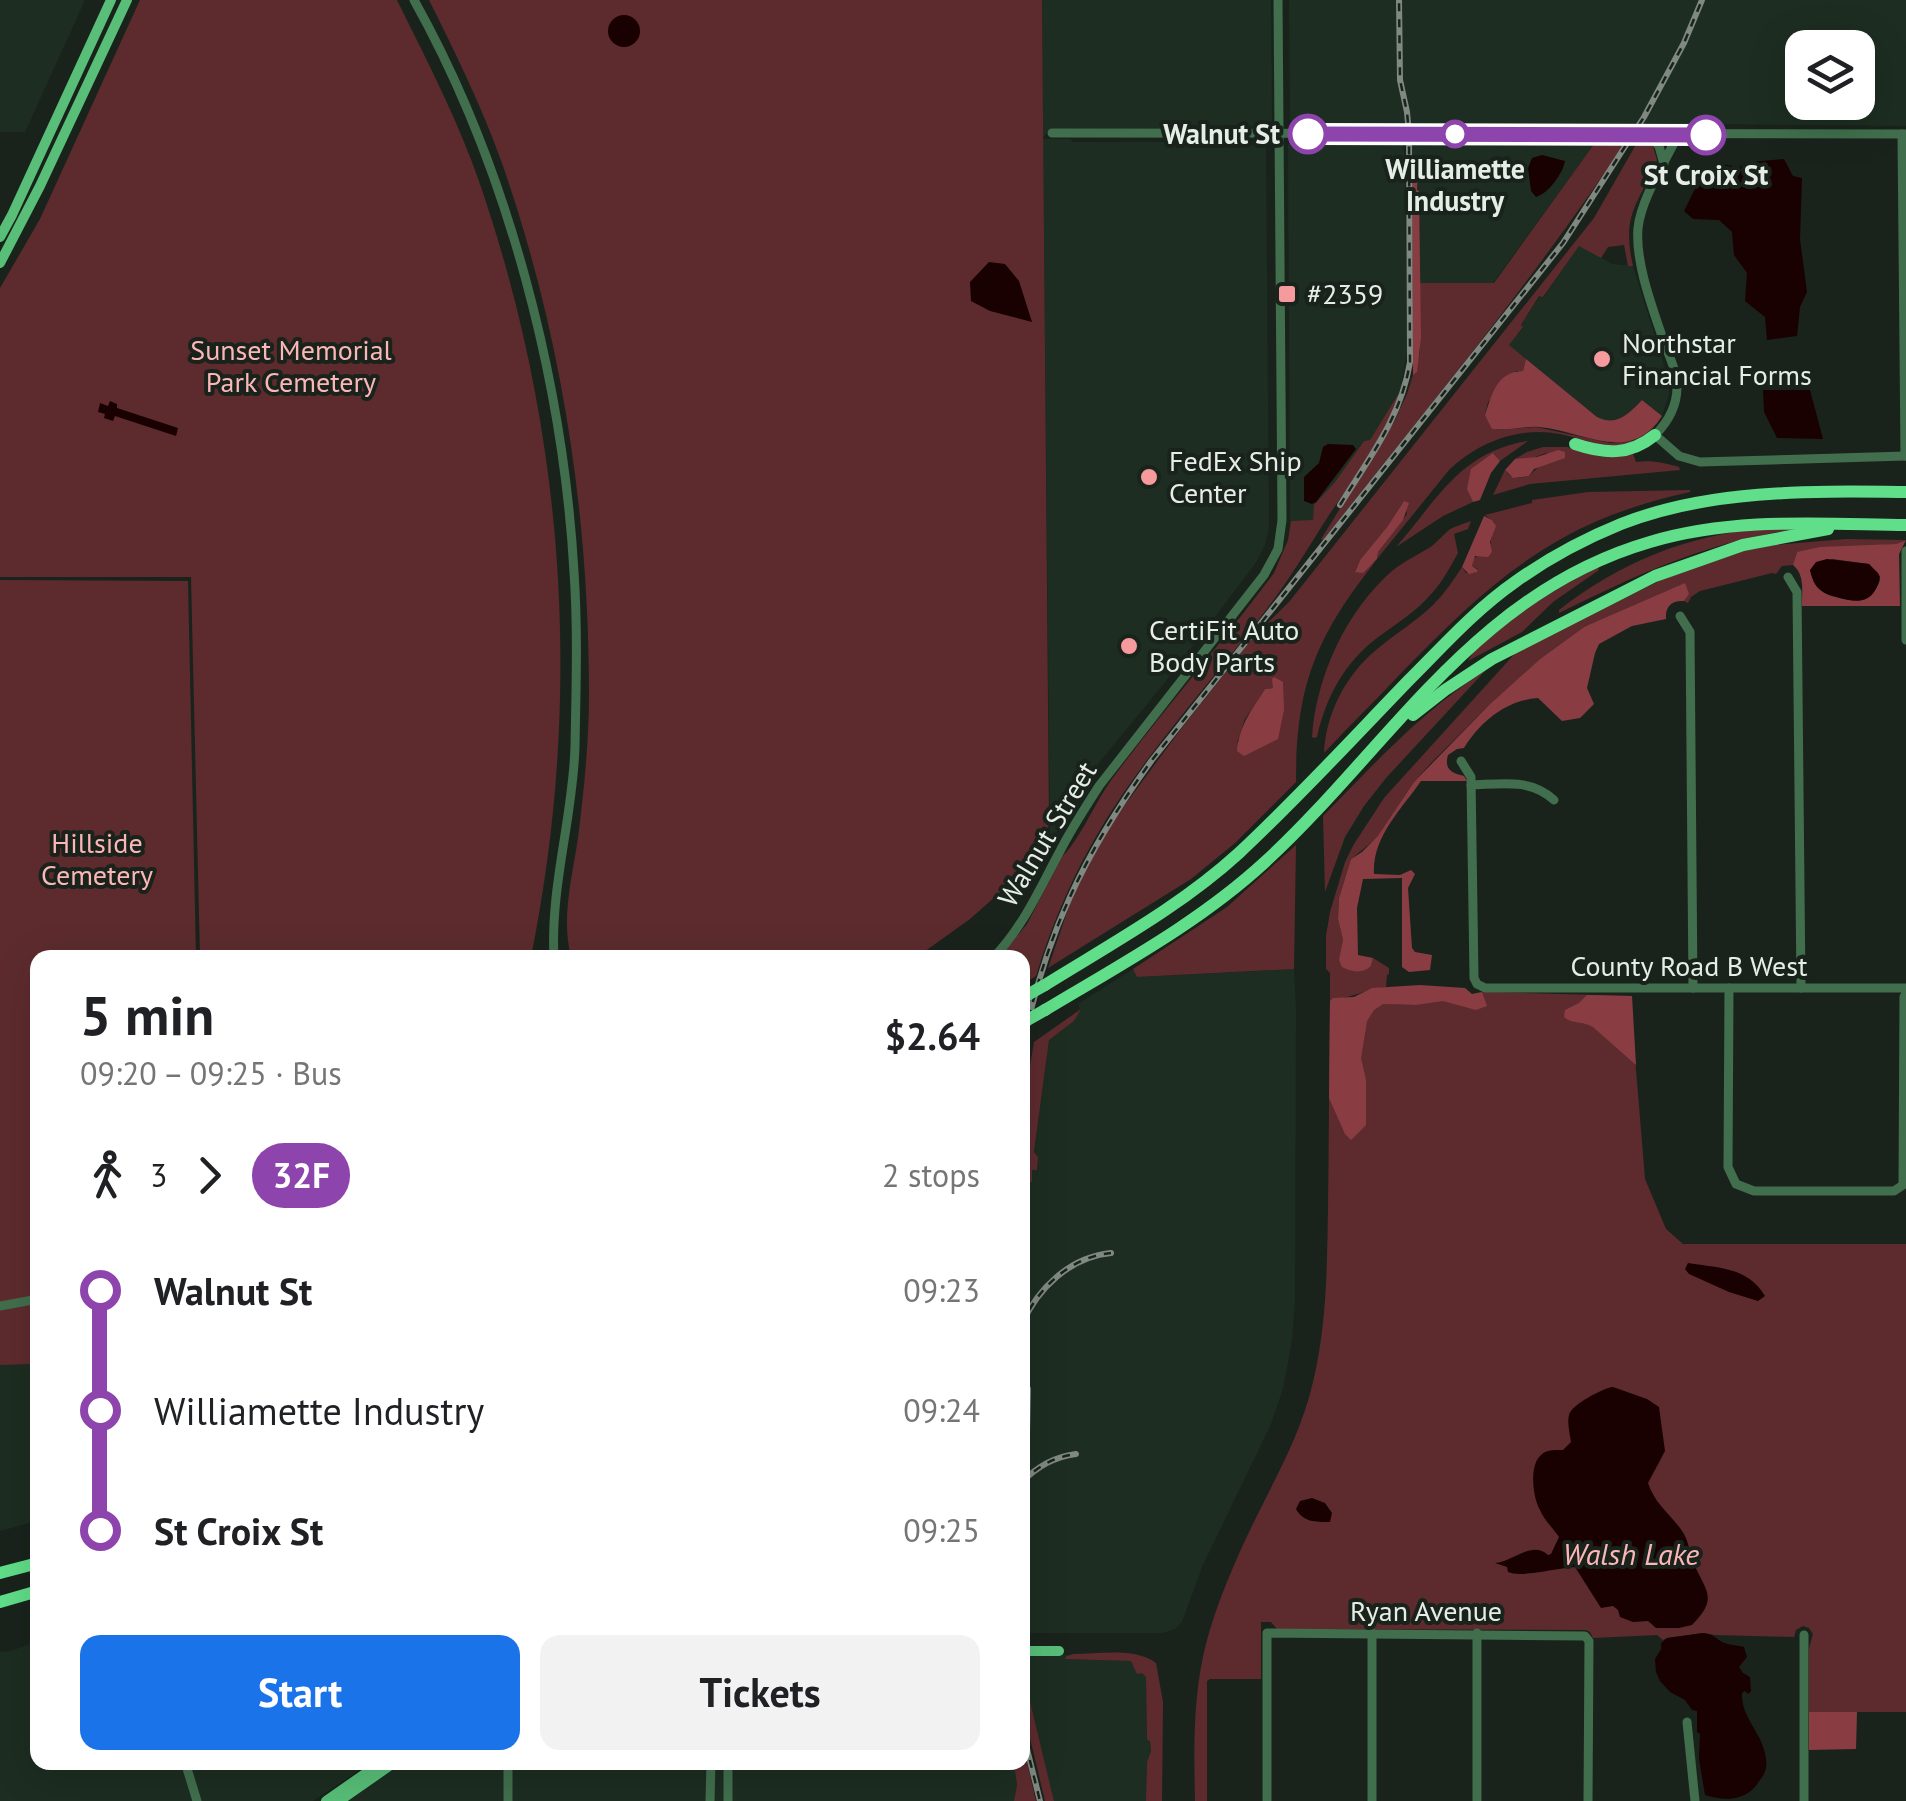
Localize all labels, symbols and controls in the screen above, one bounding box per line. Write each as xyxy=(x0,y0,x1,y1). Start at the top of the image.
map controls xyxy=(1785,30,1875,120)
button: layers xyxy=(1785,30,1875,120)
place label: Walnut St xyxy=(1163,115,1280,152)
marker: Walnut St xyxy=(1289,115,1327,153)
marker: St Croix St xyxy=(1687,116,1725,154)
marker: Williamette Industry xyxy=(1442,121,1468,147)
place label: Williamette Industry xyxy=(1385,150,1525,219)
place label: St Croix St xyxy=(1644,156,1769,193)
place label: #2359 xyxy=(1307,275,1383,312)
marker: #2359 xyxy=(1276,283,1298,305)
place label: Northstar Financial Forms xyxy=(1622,324,1812,393)
park label: Sunset Memorial Park Cemetery xyxy=(190,331,392,400)
marker: Northstar Financial Forms xyxy=(1591,348,1613,370)
place label: FedEx Ship Center xyxy=(1169,442,1302,511)
marker: FedEx Ship Center xyxy=(1138,466,1160,488)
place label: CertiFit Auto Body Parts xyxy=(1149,611,1299,680)
marker: CertiFit Auto Body Parts xyxy=(1118,635,1140,657)
street label: Walnut Street xyxy=(989,754,1105,913)
park label: Hillside Cemetery xyxy=(41,824,153,893)
street label: County Road B West xyxy=(1571,947,1808,984)
text: 5 min xyxy=(80,979,214,1050)
text: $2.64 xyxy=(884,1011,980,1060)
text: 09:20 – 09:25 · Bus xyxy=(80,1052,342,1094)
icon: walk xyxy=(80,1148,135,1203)
icon: forward xyxy=(182,1148,237,1203)
text: 32F xyxy=(272,1152,330,1198)
text: 3 xyxy=(150,1154,167,1196)
text: 2 stops xyxy=(882,1154,980,1196)
text: Walnut St xyxy=(154,1266,312,1315)
text: 09:23 xyxy=(903,1269,980,1311)
text: Williamette Industry xyxy=(154,1386,484,1435)
text: 09:24 xyxy=(903,1389,980,1431)
text: St Croix St xyxy=(154,1506,323,1555)
text: 09:25 xyxy=(903,1509,980,1551)
water label: Walsh Lake xyxy=(1563,1534,1699,1573)
street label: Ryan Avenue xyxy=(1350,1592,1502,1629)
button: Start xyxy=(80,1635,520,1750)
button: Tickets xyxy=(540,1635,980,1750)

